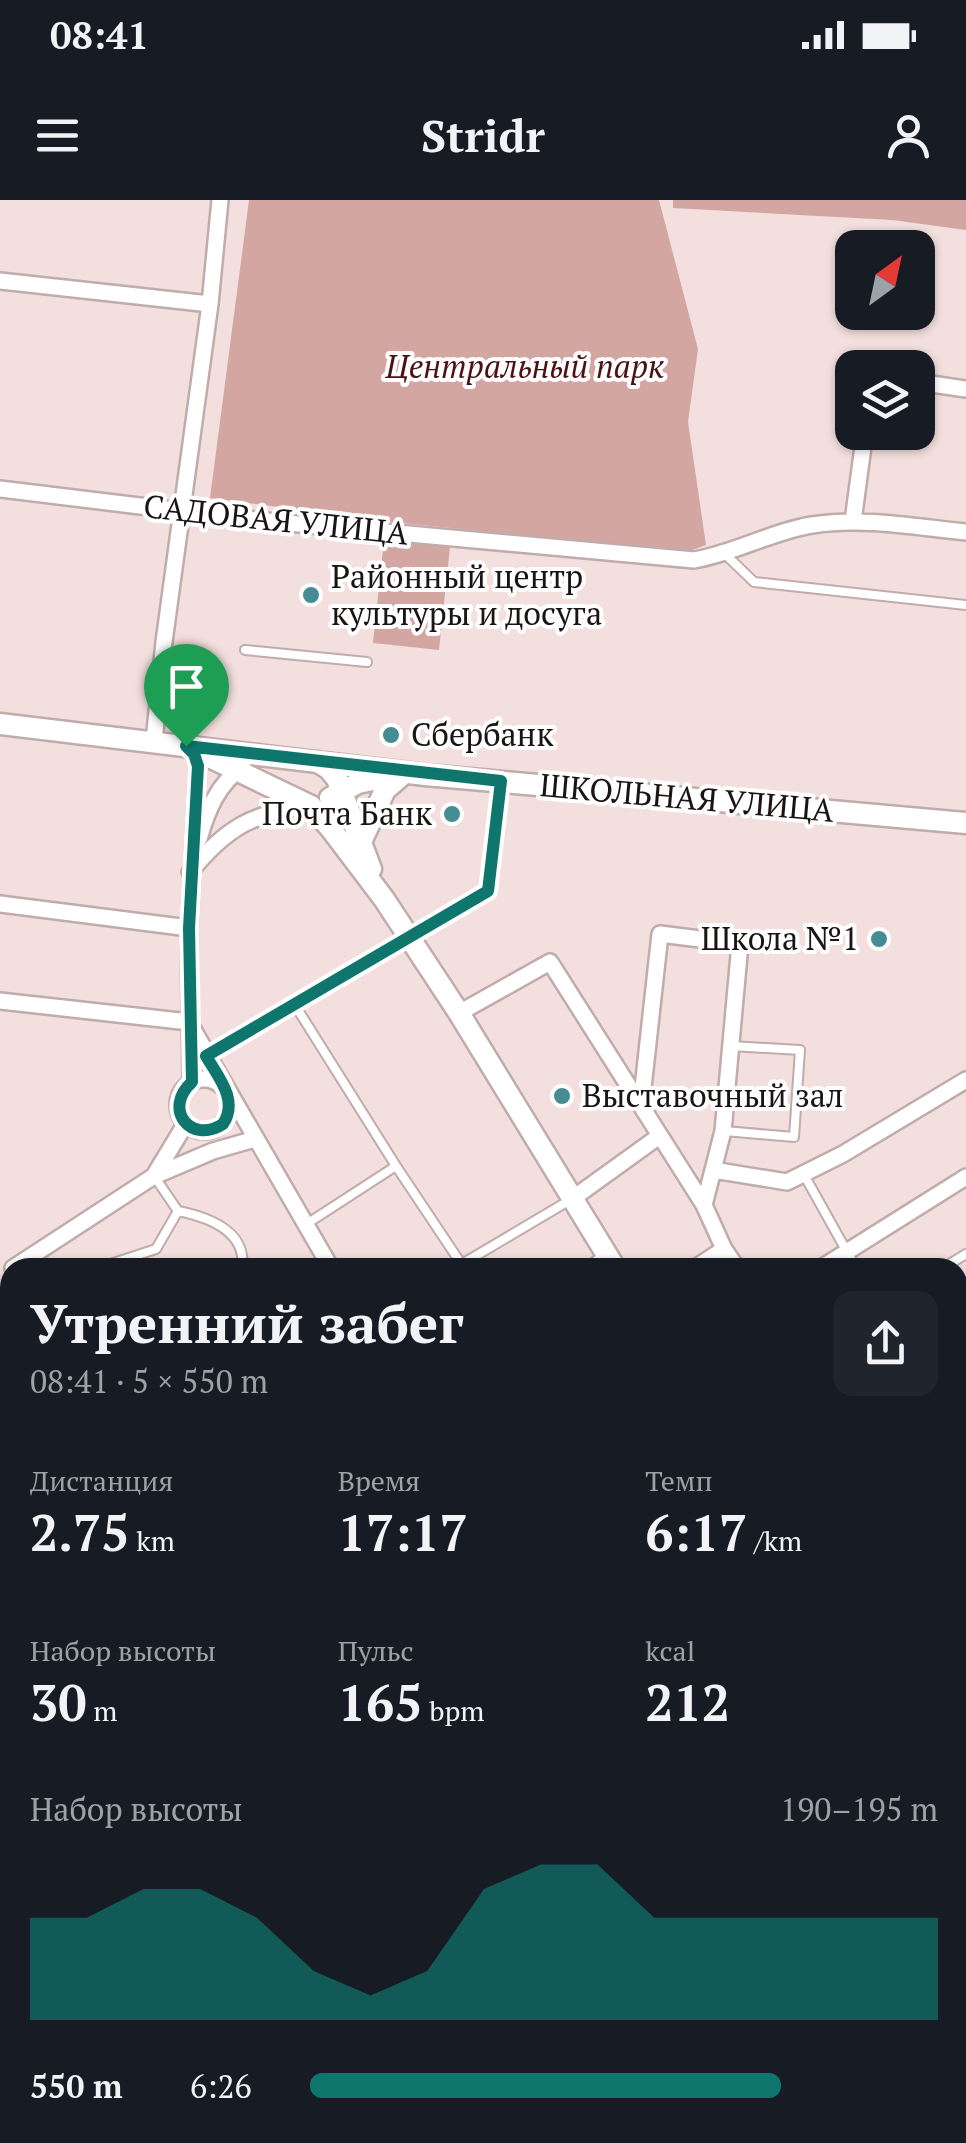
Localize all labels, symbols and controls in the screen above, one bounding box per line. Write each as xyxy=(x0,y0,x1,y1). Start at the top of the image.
text: 08:41 xyxy=(50,10,149,60)
text: Stridr xyxy=(421,105,545,165)
icon: menu xyxy=(30,108,85,163)
icon: person xyxy=(881,108,936,163)
north arrow xyxy=(835,230,935,330)
map controls xyxy=(835,230,935,450)
park label: Центральный парк xyxy=(385,345,664,387)
button: layers xyxy=(835,350,935,450)
street label: САДОВАЯ УЛИЦА xyxy=(142,484,411,554)
place label: Районный центр культуры и досуга xyxy=(331,555,602,634)
marker: Районный центр культуры и досуга xyxy=(300,584,322,606)
pin xyxy=(144,644,229,747)
icon: arrive xyxy=(159,659,214,714)
place label: Сбербанк xyxy=(411,713,554,755)
marker: Сбербанк xyxy=(380,724,402,746)
street label: ШКОЛЬНАЯ УЛИЦА xyxy=(538,763,836,831)
place label: Почта Банк xyxy=(262,792,433,834)
marker: Почта Банк xyxy=(441,803,463,825)
place label: Школа №1 xyxy=(701,917,859,959)
marker: Школа №1 xyxy=(868,928,890,950)
place label: Выставочный зал xyxy=(582,1074,843,1116)
marker: Выставочный зал xyxy=(551,1085,573,1107)
text: Утренний забег xyxy=(30,1286,464,1359)
button: share xyxy=(833,1291,938,1396)
text: 08:41 · 5 × 550 m xyxy=(30,1360,268,1402)
text: Дистанция xyxy=(30,1462,173,1499)
text: Время xyxy=(338,1462,420,1499)
text: Темп xyxy=(645,1462,713,1499)
text: 2.75 xyxy=(30,1499,130,1565)
text: 17:17 xyxy=(338,1499,468,1565)
text: 6:17 xyxy=(645,1499,747,1565)
text: km xyxy=(130,1522,175,1559)
text: /km xyxy=(747,1522,802,1559)
text: Набор высоты xyxy=(30,1632,216,1669)
text: Пульс xyxy=(338,1632,413,1669)
text: kcal xyxy=(645,1632,695,1669)
text: 30 xyxy=(30,1669,87,1735)
text: 165 xyxy=(338,1669,422,1735)
text: 212 xyxy=(645,1669,730,1735)
text: m xyxy=(87,1692,117,1729)
text: bpm xyxy=(422,1692,484,1729)
text: Набор высоты xyxy=(30,1788,242,1830)
text: 190–195 m xyxy=(780,1788,938,1830)
text: 550 m xyxy=(30,2065,122,2107)
text: 6:26 xyxy=(190,2065,252,2107)

